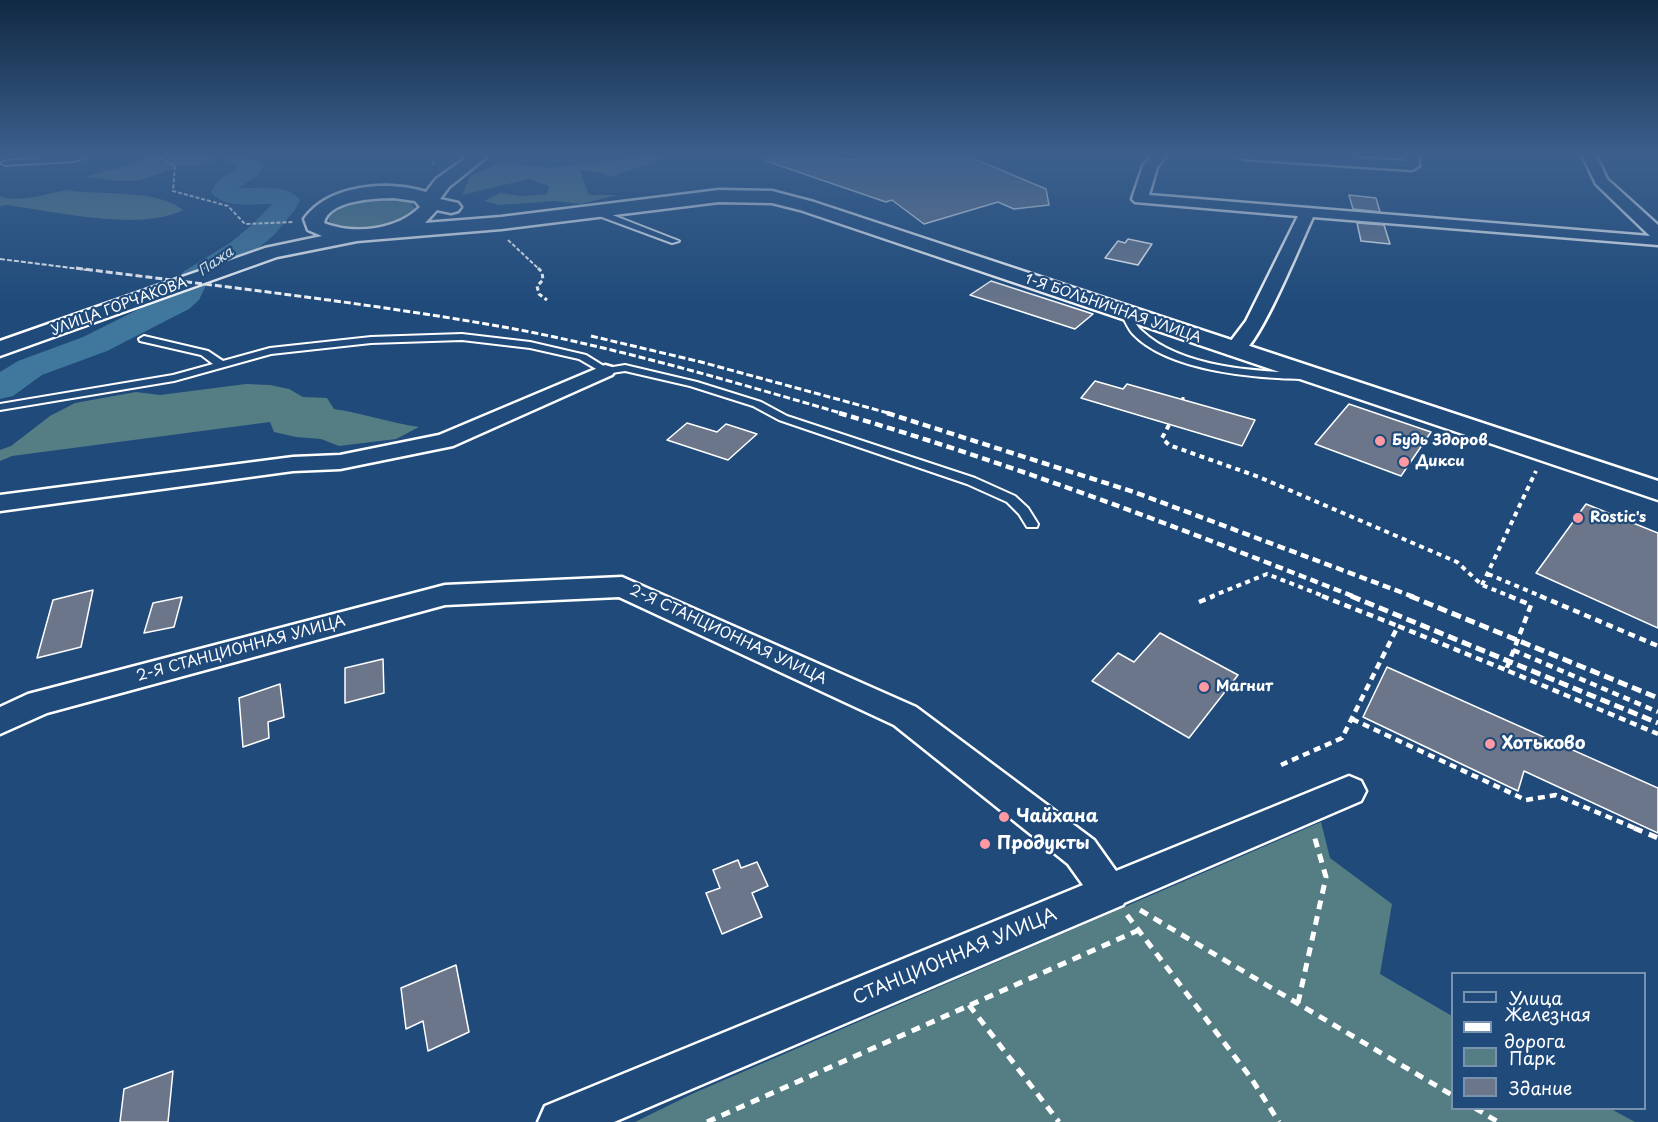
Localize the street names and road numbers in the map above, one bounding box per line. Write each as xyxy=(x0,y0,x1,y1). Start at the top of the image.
street label: 1-Я БОЛЬНИЧНАЯ УЛИЦА xyxy=(1023,271,1203,347)
street label: УЛИЦА ГОРЧАКОВА xyxy=(49,275,189,339)
street label: 2-Я СТАНЦИОННАЯ УЛИЦА xyxy=(627,581,829,689)
street label: 2-Я СТАНЦИОННАЯ УЛИЦА xyxy=(135,612,347,686)
street label: СТАНЦИОННАЯ УЛИЦА xyxy=(850,904,1060,1010)

